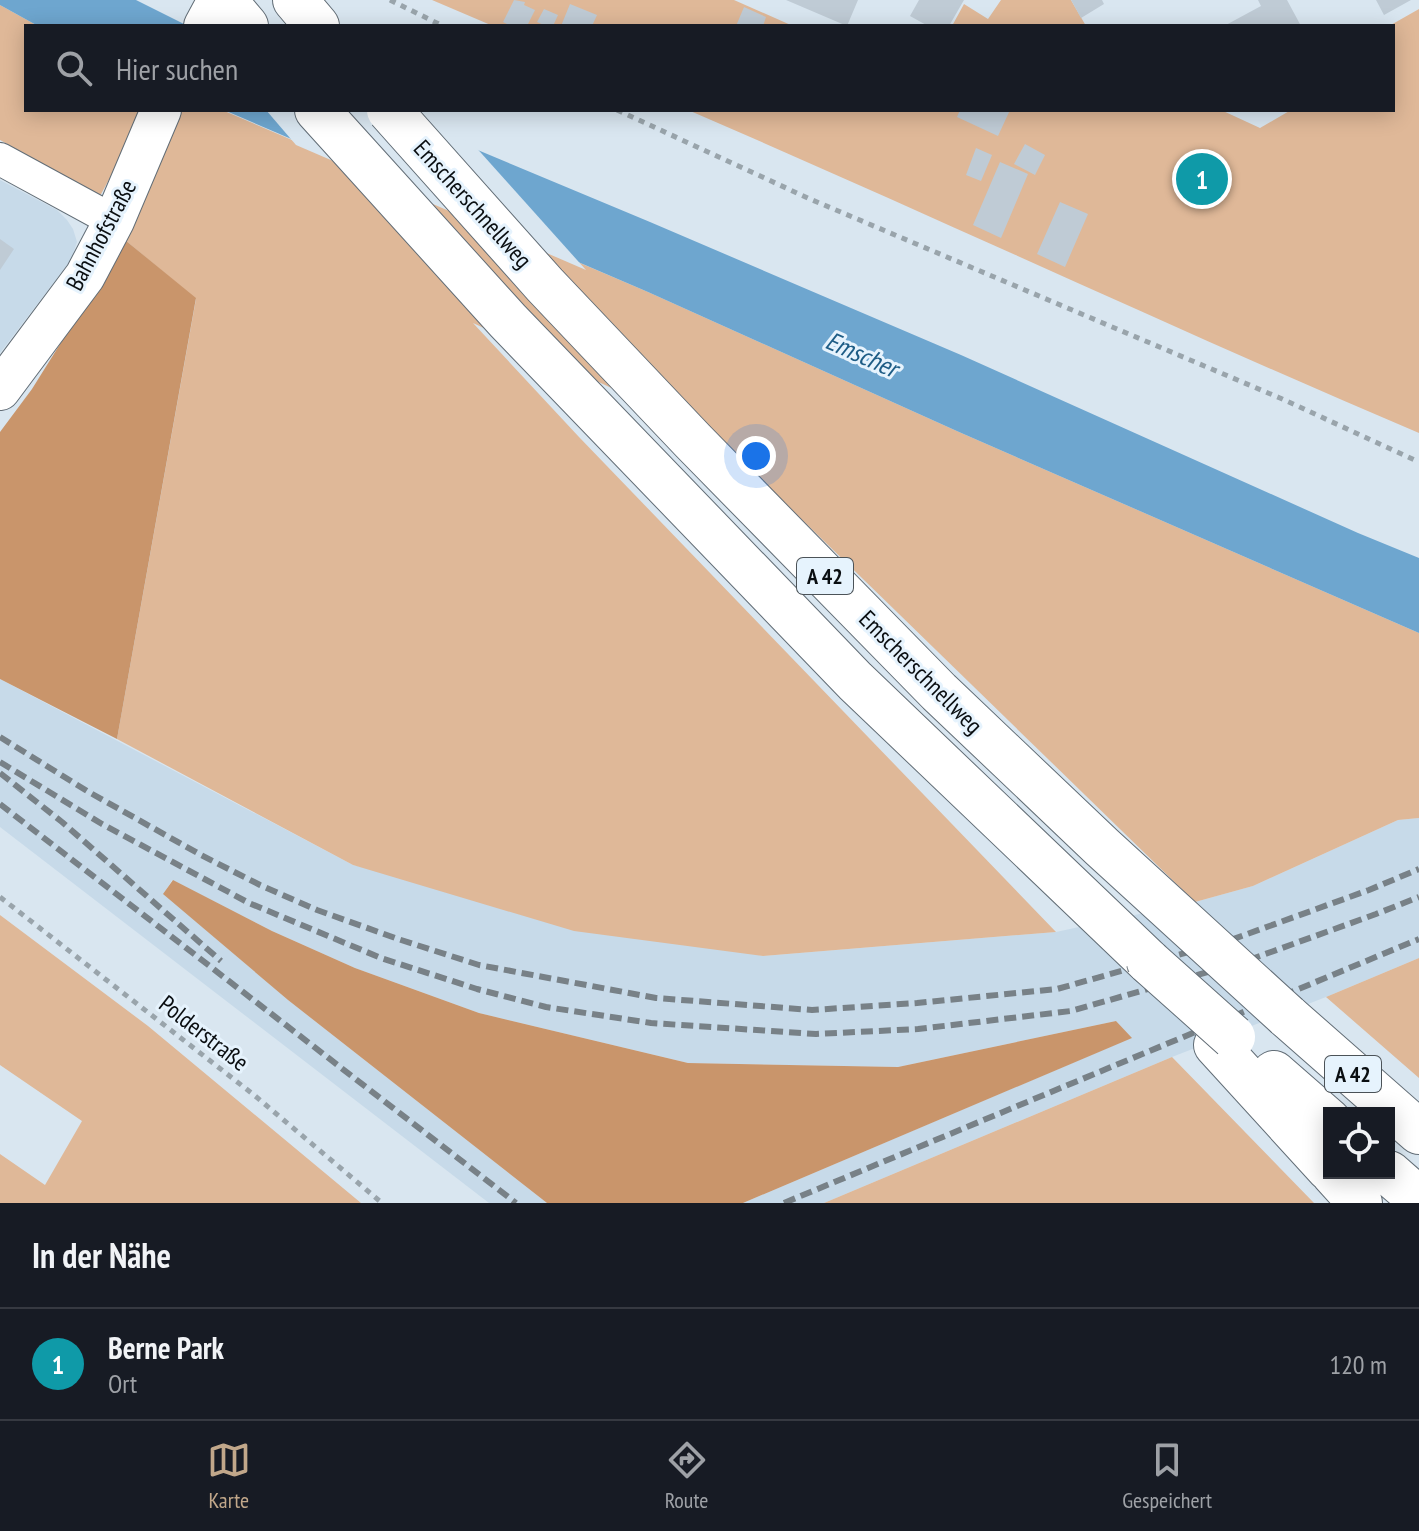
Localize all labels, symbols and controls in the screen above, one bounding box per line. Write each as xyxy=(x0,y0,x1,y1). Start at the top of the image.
search box xyxy=(24,24,1395,112)
icon: search xyxy=(52,46,96,90)
text: Hier suchen xyxy=(116,49,238,88)
street label: Emscherschnellweg xyxy=(407,133,539,275)
pin: 1 xyxy=(1176,149,1228,209)
street label: Bahnhofstraße xyxy=(59,174,143,296)
water label: Emscher xyxy=(821,324,907,386)
your location xyxy=(736,436,776,476)
road number: A 42 xyxy=(797,558,853,594)
street label: Emscherschnellweg xyxy=(853,604,989,740)
street label: Polderstraße xyxy=(153,988,255,1078)
road number: A 42 xyxy=(1325,1056,1381,1092)
map controls xyxy=(1323,1107,1395,1179)
button: locate xyxy=(1323,1107,1395,1179)
text: In der Nähe xyxy=(32,1233,171,1277)
text: Berne Park xyxy=(108,1328,224,1367)
text: 1 xyxy=(52,1348,64,1381)
text: 120 m xyxy=(1329,1348,1387,1381)
text: Ort xyxy=(108,1367,137,1400)
tab: Karte xyxy=(207,1438,251,1514)
tab: Route xyxy=(665,1438,709,1514)
tab: Gespeichert xyxy=(1122,1438,1212,1514)

